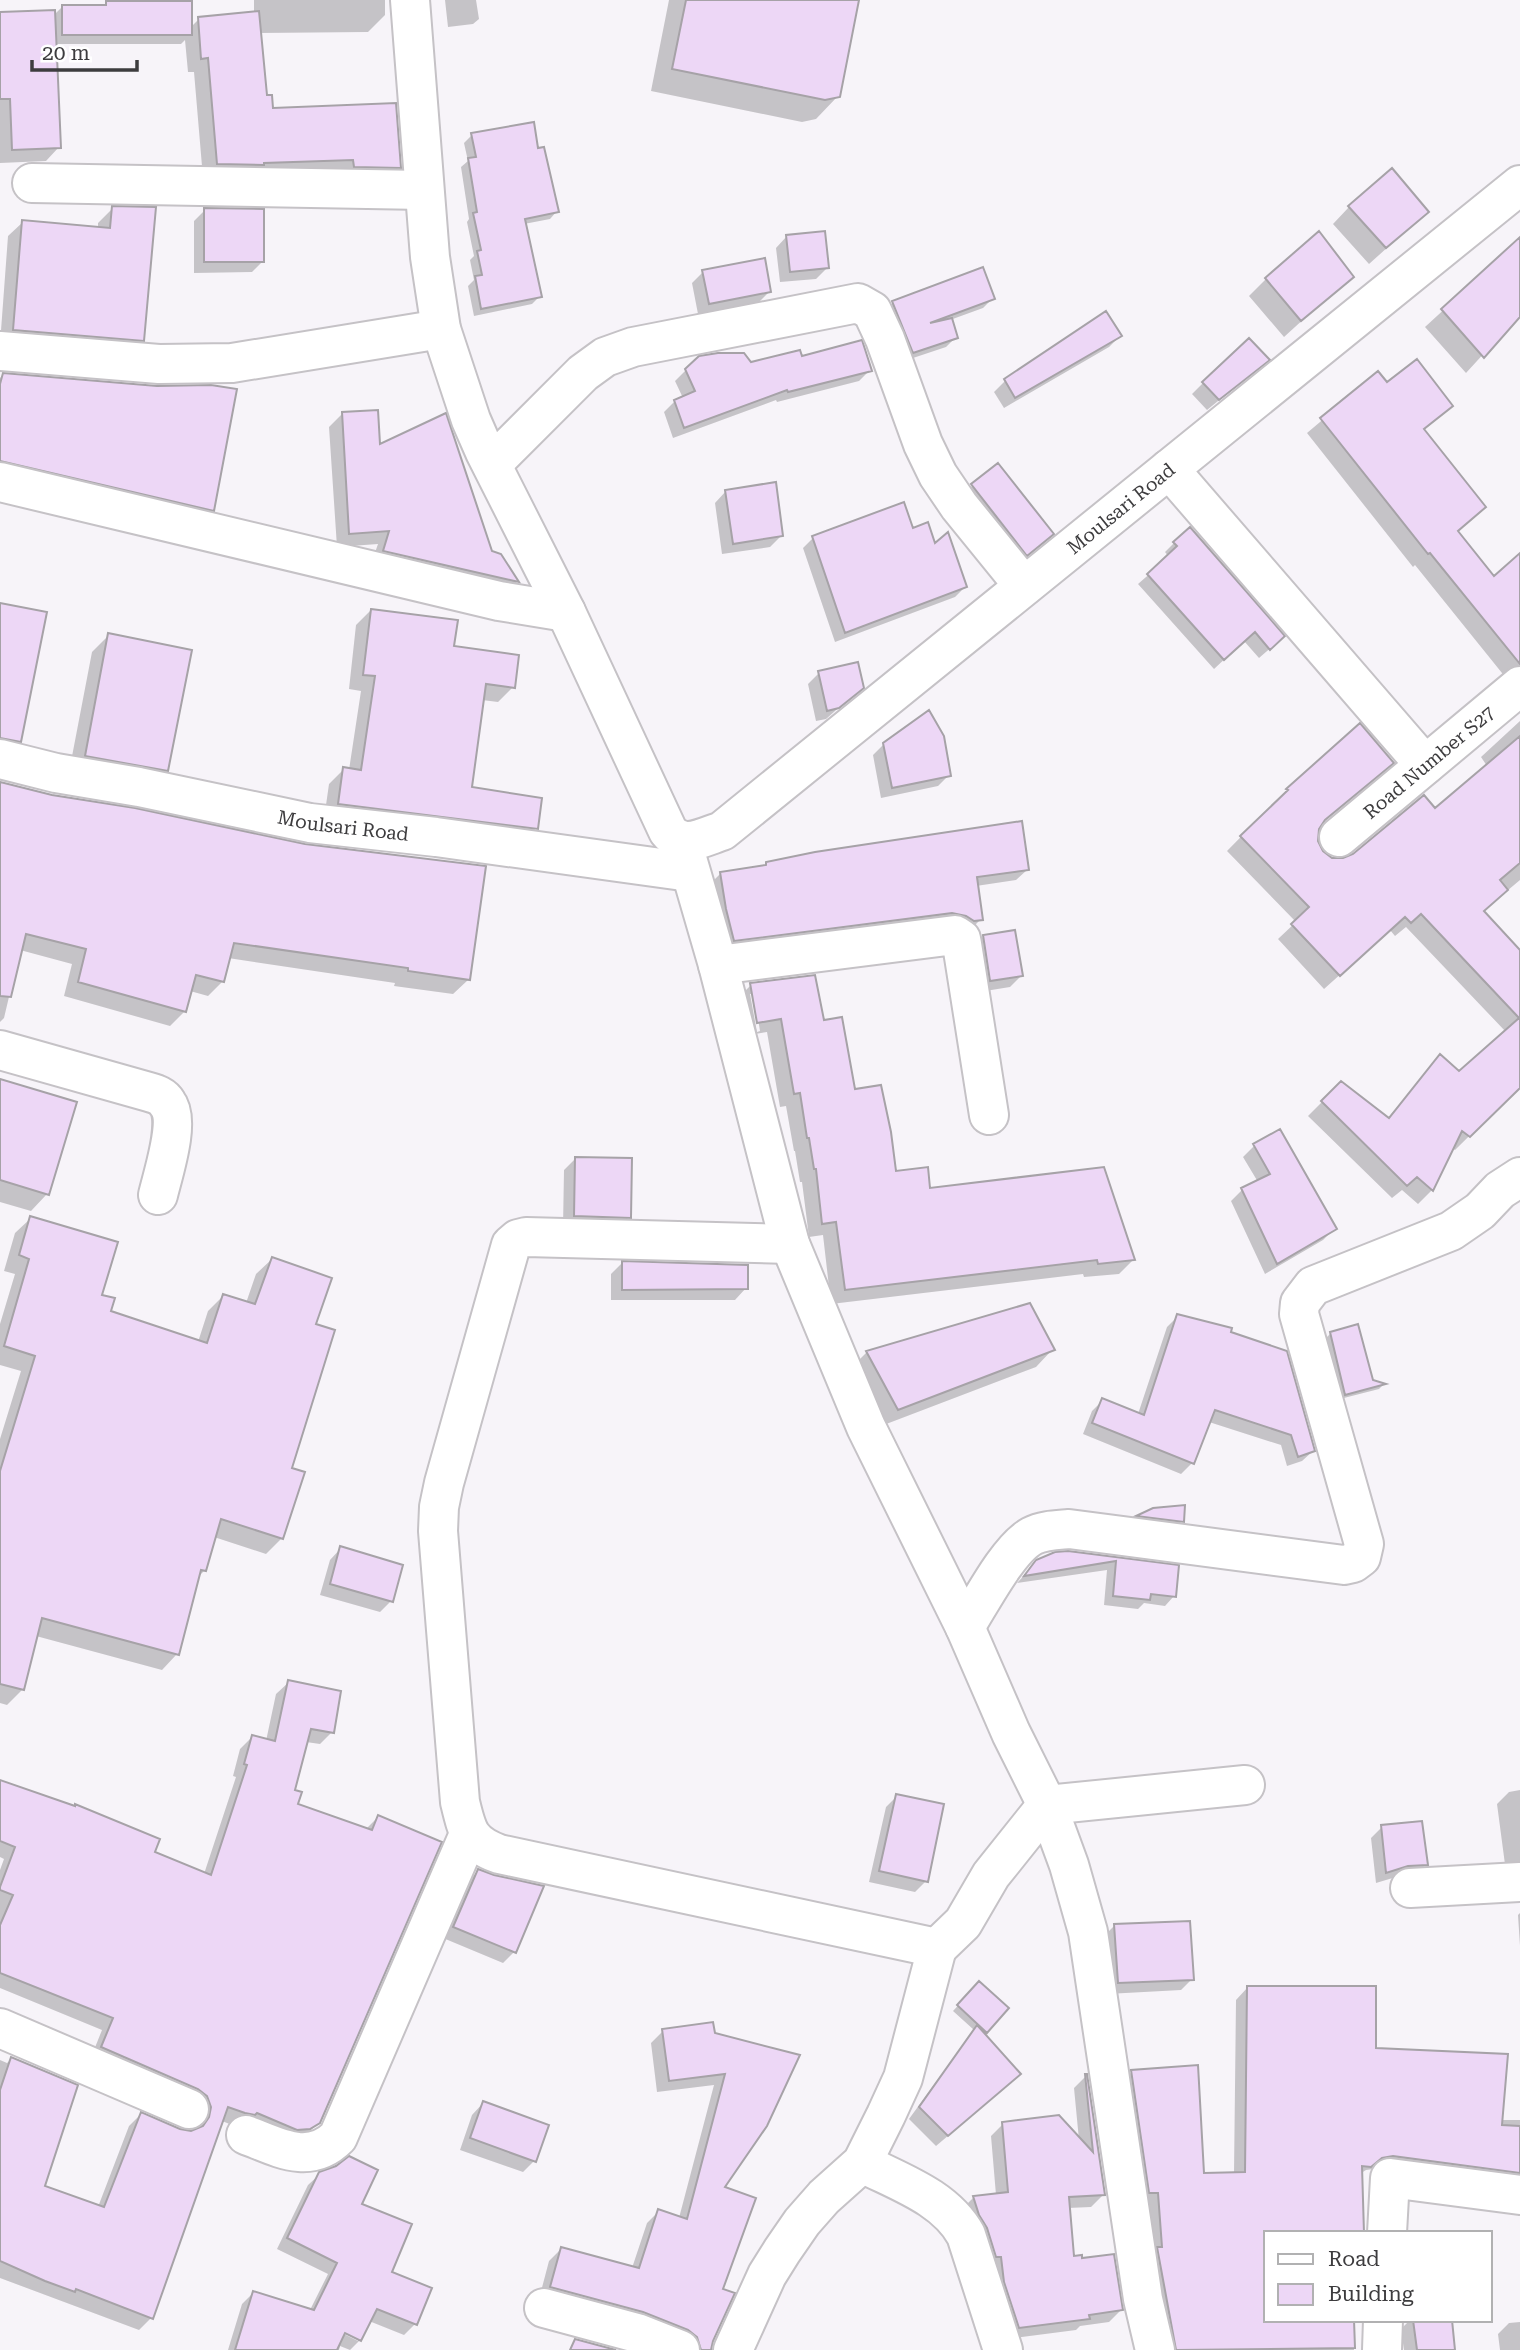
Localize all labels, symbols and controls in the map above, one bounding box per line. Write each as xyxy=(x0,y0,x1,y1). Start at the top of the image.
scale bar xyxy=(32,28,136,72)
text: 20 m xyxy=(42,41,90,65)
street label: Moulsari Road xyxy=(1063,458,1180,559)
street label: Road Number S27 xyxy=(1359,701,1500,824)
street label: Moulsari Road xyxy=(276,806,410,846)
legend xyxy=(1264,2231,1492,2322)
text: Road xyxy=(1328,2247,1380,2271)
text: Building xyxy=(1328,2282,1414,2306)

